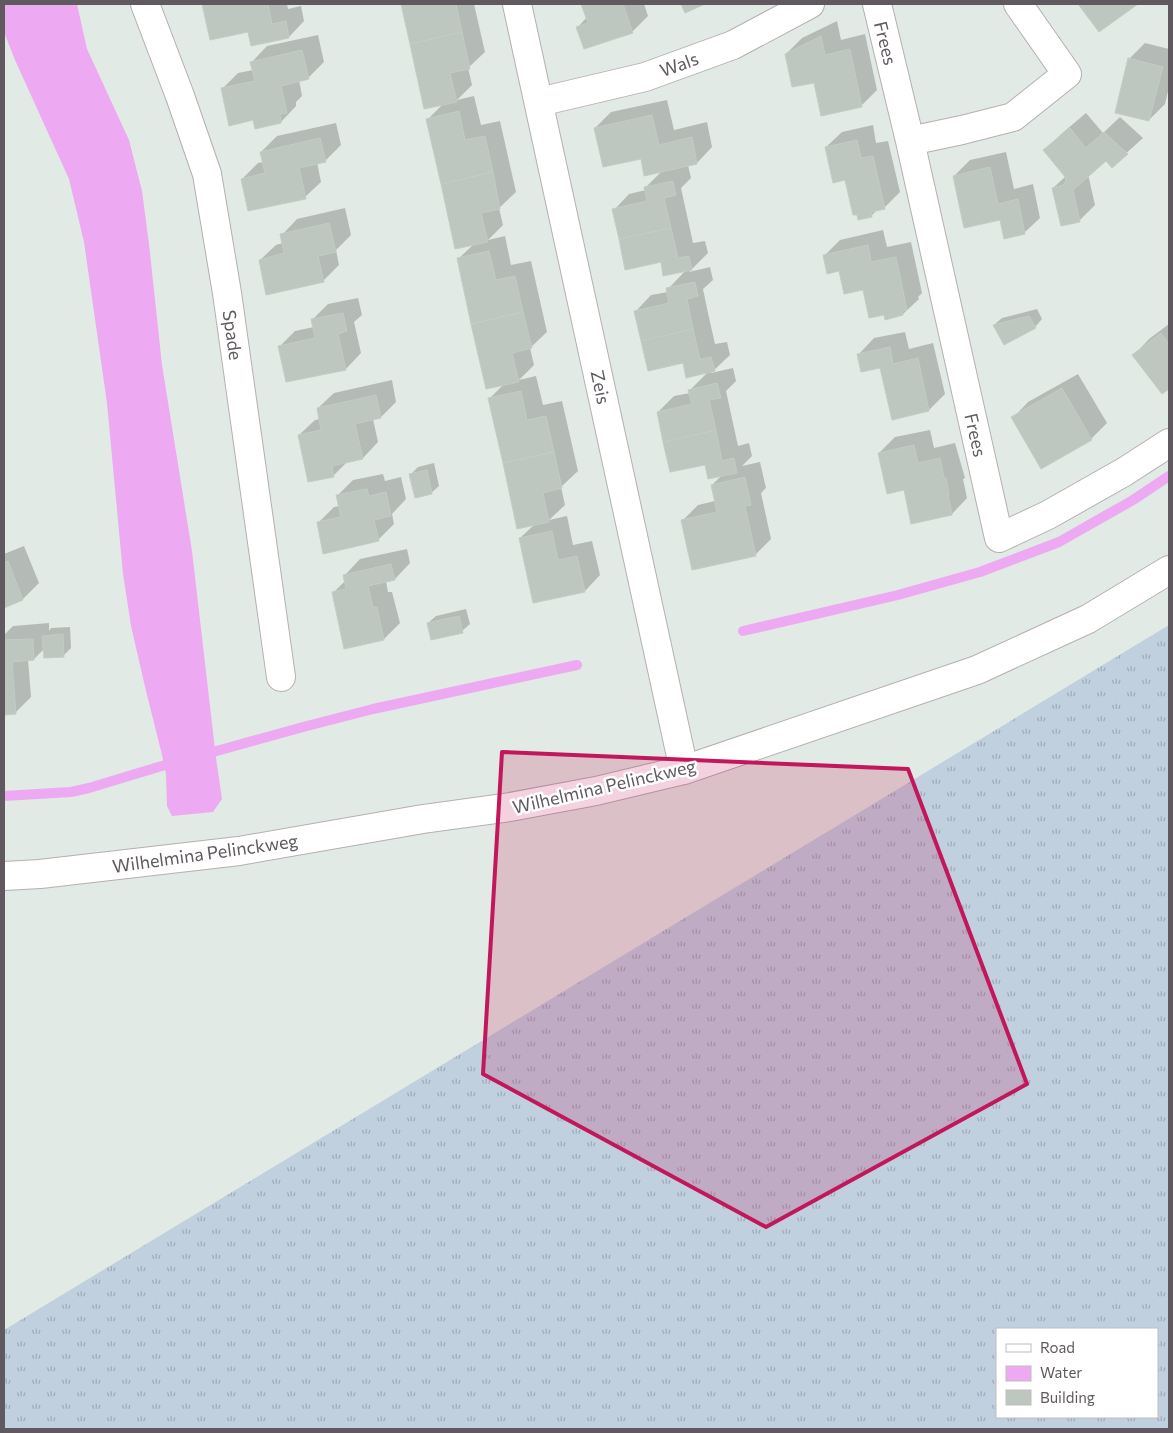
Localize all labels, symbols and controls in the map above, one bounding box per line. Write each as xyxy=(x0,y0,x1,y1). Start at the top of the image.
street label: Frees xyxy=(870,19,902,67)
street label: Wals xyxy=(657,47,701,81)
street label: Spade xyxy=(219,308,247,362)
street label: Zeis xyxy=(587,368,615,406)
street label: Frees xyxy=(960,411,992,459)
street label: Wilhelmina Pelinckweg xyxy=(510,754,698,818)
street label: Wilhelmina Pelinckweg xyxy=(111,829,300,877)
legend xyxy=(996,1328,1158,1418)
text: Road xyxy=(1040,1338,1075,1356)
text: Water xyxy=(1040,1363,1082,1381)
text: Building xyxy=(1040,1388,1095,1406)

